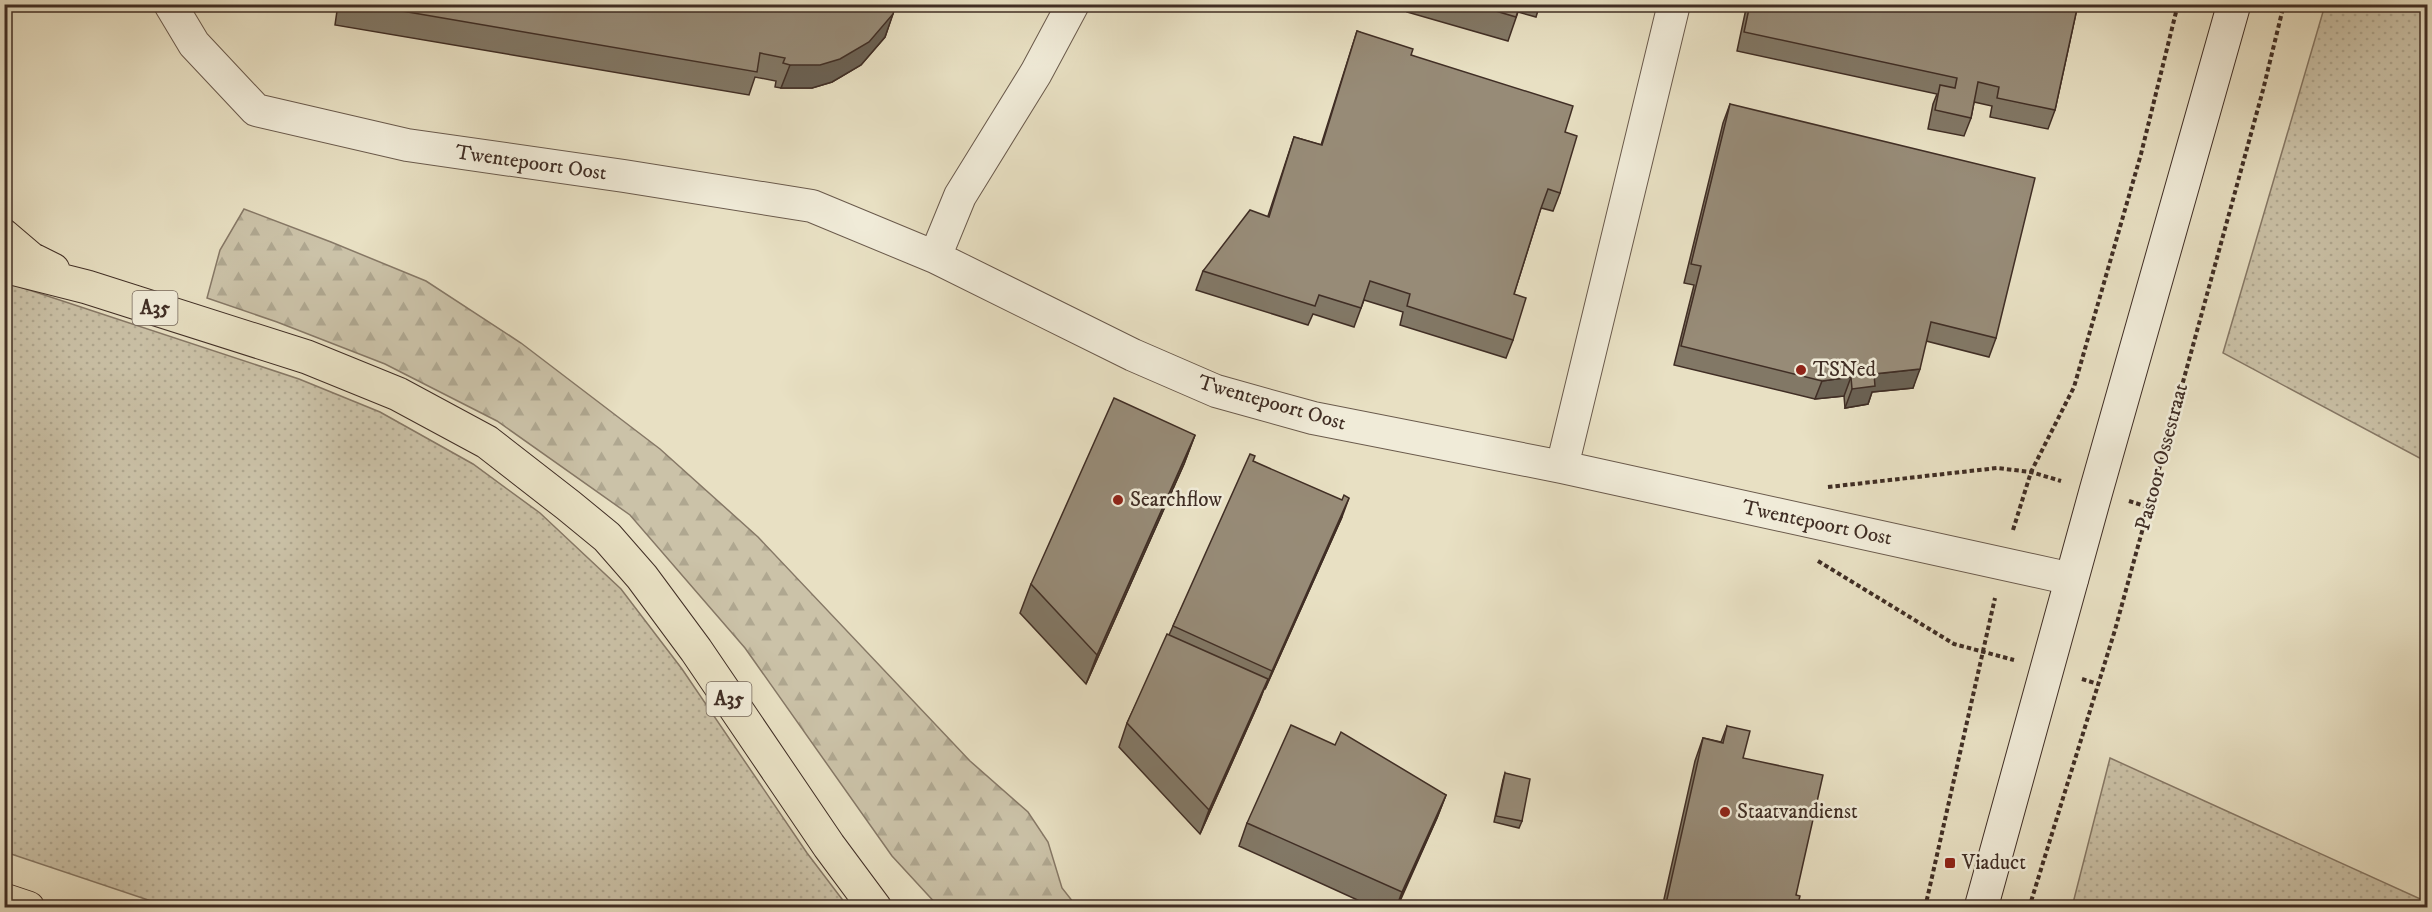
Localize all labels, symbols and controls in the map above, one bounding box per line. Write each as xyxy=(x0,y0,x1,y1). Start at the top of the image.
street label: Twentepoort Oost xyxy=(454,140,609,187)
road number: A35 xyxy=(132,291,178,325)
place label: TSNed xyxy=(1813,357,1876,383)
marker: TSNed xyxy=(1794,363,1808,377)
street label: Twentepoort Oost xyxy=(1195,369,1349,437)
street label: Pastoor Ossestraat xyxy=(2130,380,2194,533)
place label: Searchflow xyxy=(1130,487,1222,513)
marker: Searchflow xyxy=(1111,493,1125,507)
street label: Twentepoort Oost xyxy=(1740,494,1895,552)
road number: A35 xyxy=(706,682,752,716)
place label: Staatvandienst xyxy=(1737,799,1858,825)
marker: Staatvandienst xyxy=(1718,805,1732,819)
place label: Viaduct xyxy=(1961,850,2026,876)
marker: Viaduct xyxy=(1943,856,1957,870)

